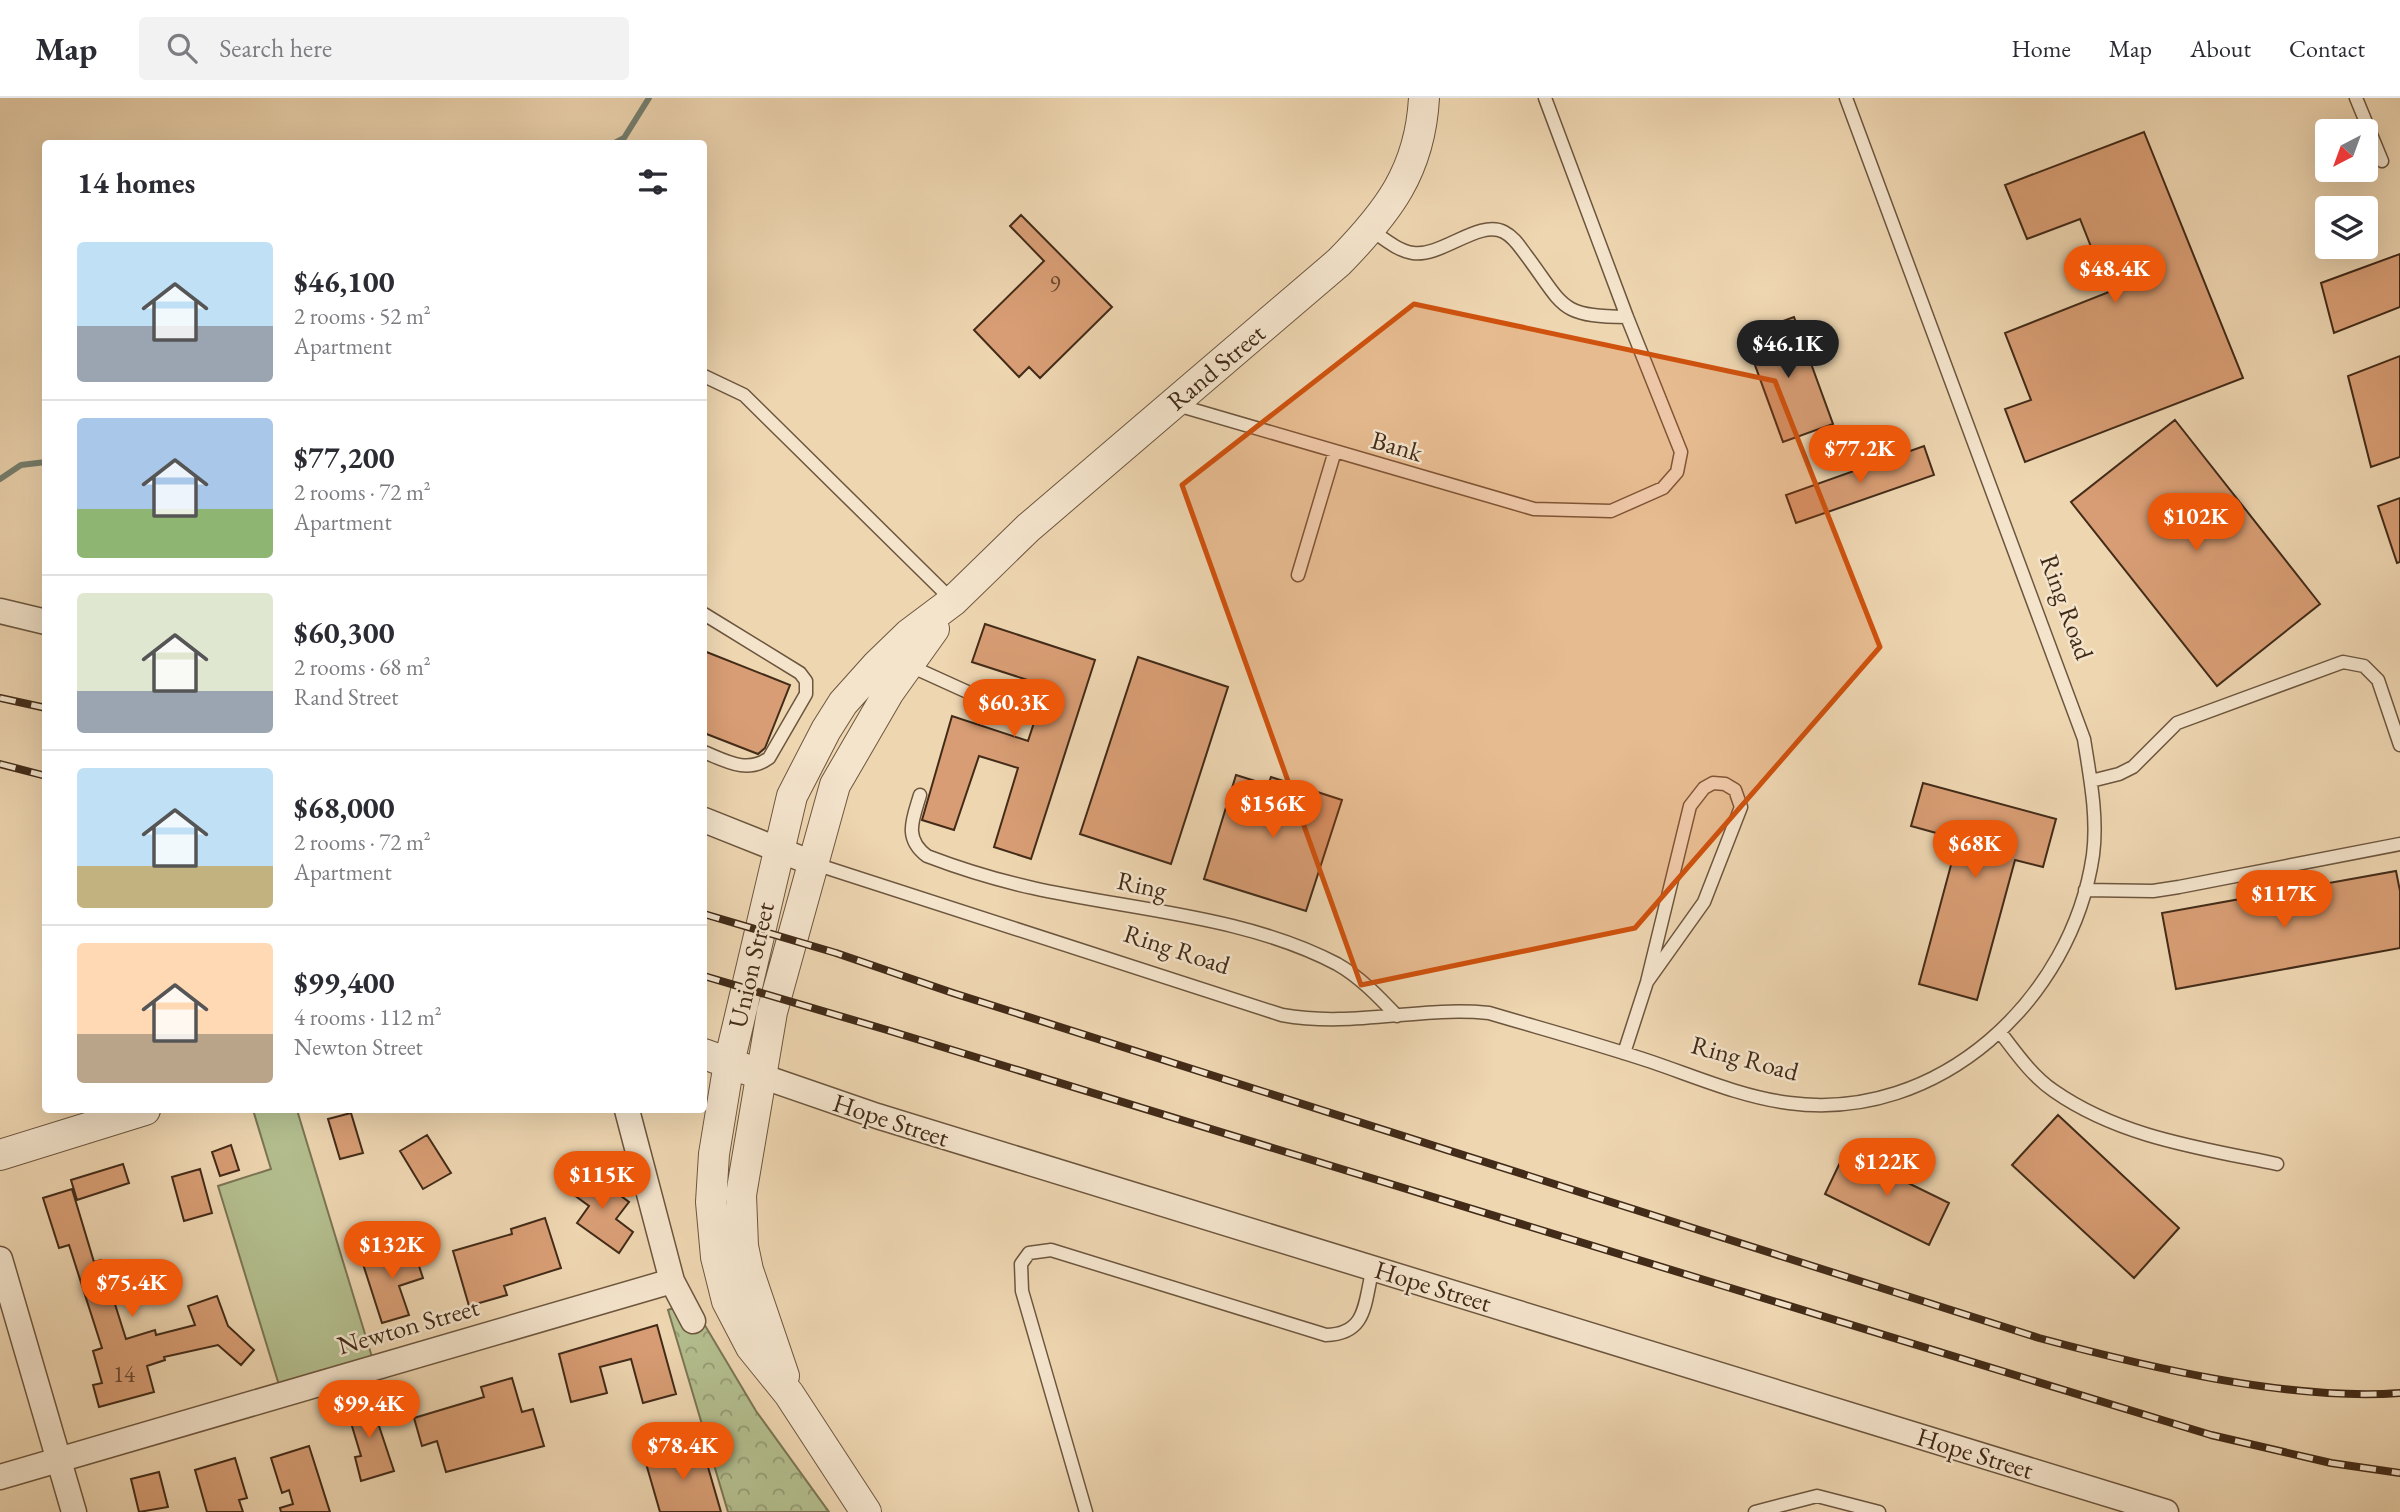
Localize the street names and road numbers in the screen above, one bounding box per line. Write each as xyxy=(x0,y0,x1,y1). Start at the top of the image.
street label: Rand Street xyxy=(1160,316,1272,418)
street label: Bank xyxy=(1368,423,1427,470)
street label: Ring Road xyxy=(2032,550,2102,665)
street label: Ring xyxy=(1114,863,1171,907)
street label: Union Street xyxy=(720,899,782,1031)
street label: Ring Road xyxy=(1120,916,1235,982)
street label: Ring Road xyxy=(1688,1027,1803,1089)
street label: Hope Street xyxy=(829,1085,953,1155)
street label: Hope Street xyxy=(1371,1252,1495,1320)
street label: Newton Street xyxy=(333,1290,483,1362)
street label: Hope Street xyxy=(1913,1419,2037,1487)

